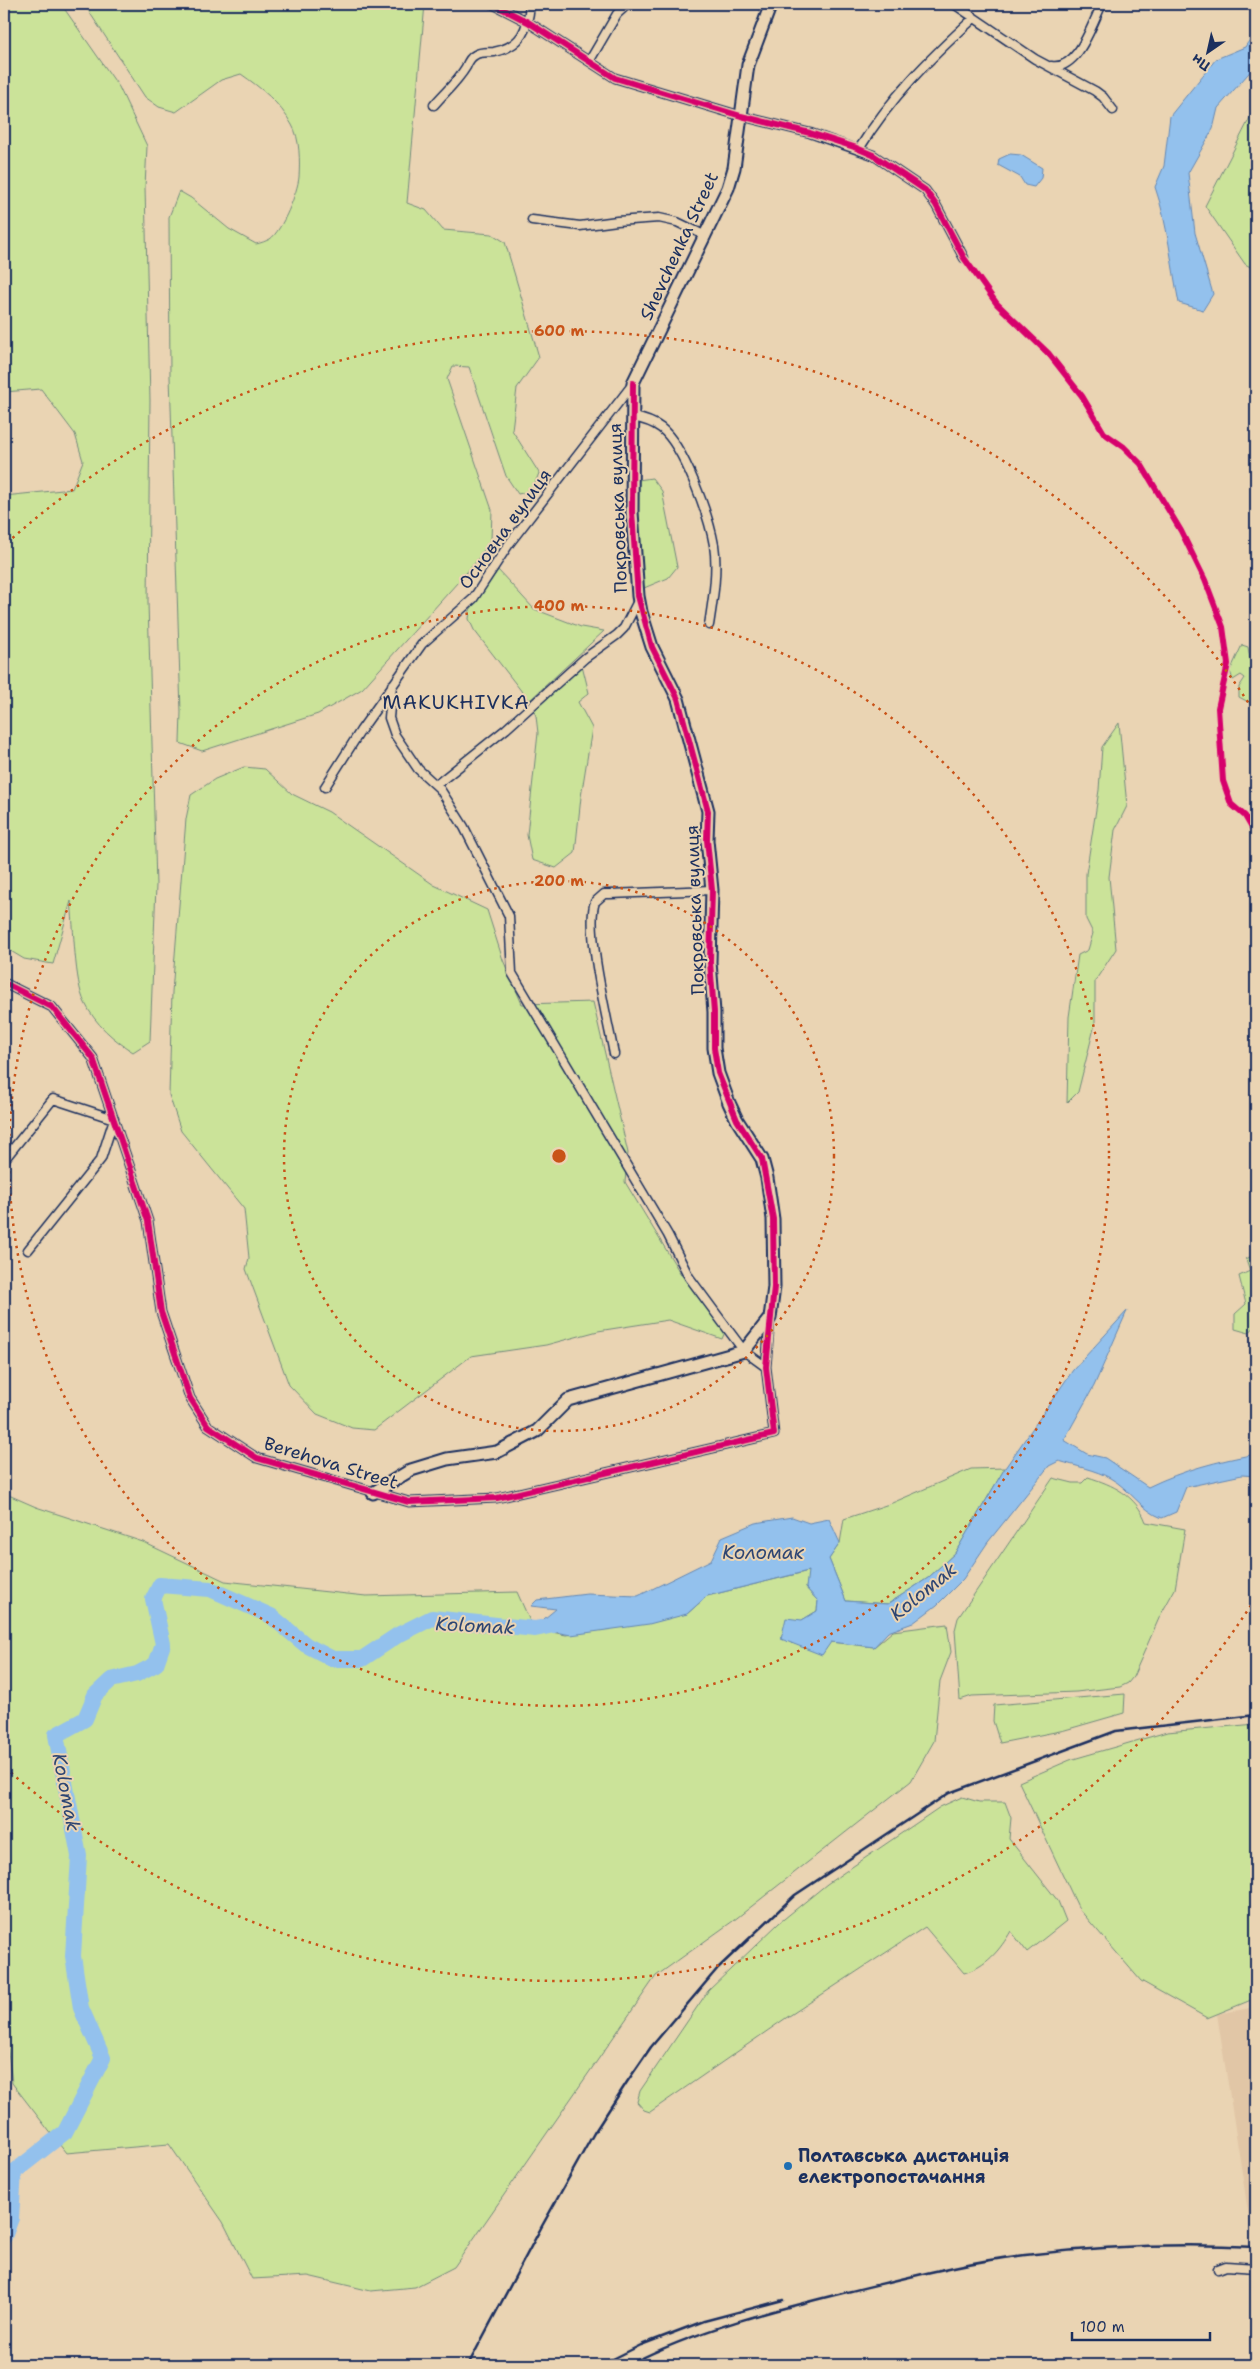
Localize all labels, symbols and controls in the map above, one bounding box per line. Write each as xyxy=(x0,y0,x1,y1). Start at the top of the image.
north arrow xyxy=(1182,28,1232,78)
text: Пн xyxy=(1188,50,1213,75)
street label: Shevchenka Street xyxy=(634,168,724,324)
text: 600 m xyxy=(534,321,584,341)
street label: Покровська вулиця xyxy=(603,423,633,593)
street label: Основна вулиця xyxy=(453,464,557,594)
text: 400 m xyxy=(534,596,584,616)
district label: MAKUKHIVKA xyxy=(382,689,530,715)
street label: Покровська вулиця xyxy=(680,825,710,995)
text: 200 m xyxy=(534,871,584,891)
centre of rings xyxy=(550,1147,568,1165)
street label: Berehova Street xyxy=(261,1431,401,1495)
water label: Коломак xyxy=(722,1540,805,1565)
water label: Kolomak xyxy=(885,1557,962,1626)
water label: Kolomak xyxy=(435,1611,515,1640)
water label: Kolomak xyxy=(47,1751,86,1834)
place label: Полтавська дистанція електропостачання xyxy=(798,2144,1009,2189)
marker: Полтавська дистанція електропостачання xyxy=(782,2160,794,2172)
scale bar xyxy=(1072,2309,1210,2341)
text: 100 m xyxy=(1080,2317,1125,2337)

